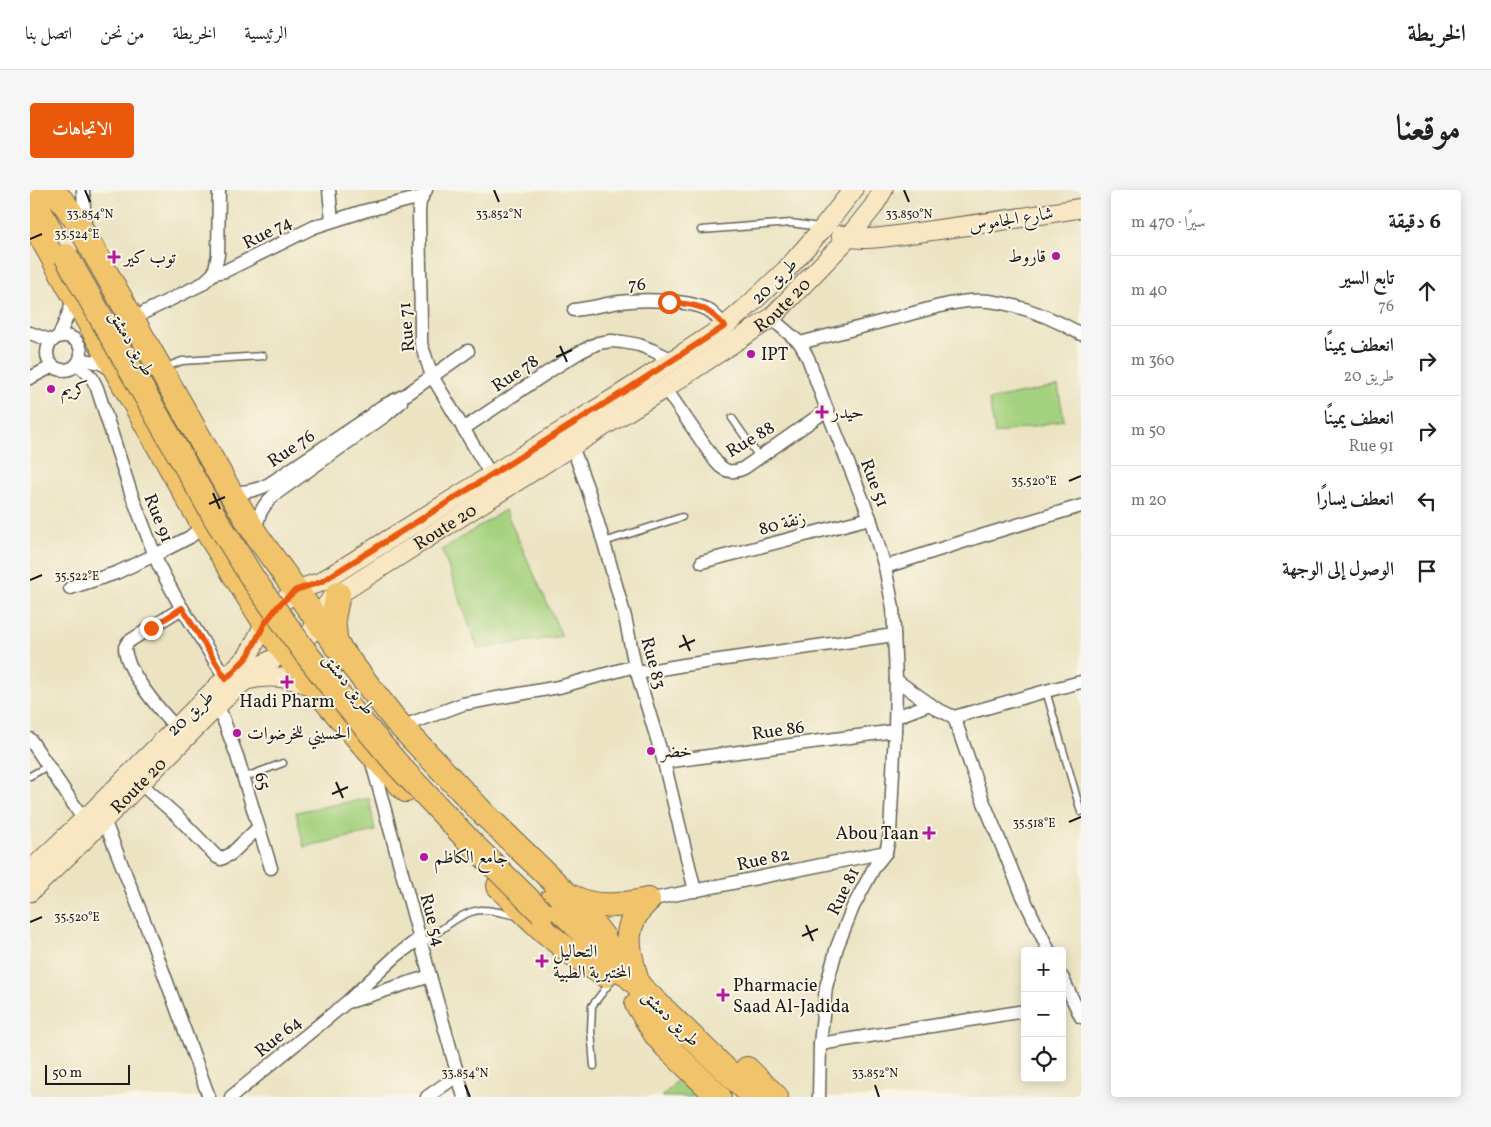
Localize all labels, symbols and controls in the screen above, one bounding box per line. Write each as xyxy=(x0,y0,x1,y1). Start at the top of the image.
text: الخريطة xyxy=(1408,18,1466,52)
text: اتصل بنا xyxy=(25,22,72,47)
text: من نحن xyxy=(100,22,144,47)
text: الخريطة xyxy=(172,22,216,47)
text: الرئيسية xyxy=(244,22,287,47)
button: الاتجاهات xyxy=(30,103,134,158)
text: موقعنا xyxy=(1396,106,1461,154)
street label: شارع الجاموس xyxy=(967,201,1055,240)
text: 33.854°N xyxy=(66,207,114,223)
text: 33.852°N xyxy=(476,207,522,223)
text: 33.850°N xyxy=(886,207,933,223)
text: 6 دقيقة xyxy=(1389,208,1441,237)
street label: Rue 74 xyxy=(239,210,297,256)
text: سيرًا · 470 m xyxy=(1131,212,1206,234)
text: 35.524°E xyxy=(55,227,99,243)
place label: قاروط xyxy=(1008,245,1046,270)
place label: توب كير xyxy=(122,246,176,271)
marker: قاروط xyxy=(1050,250,1062,262)
marker: توب كير xyxy=(108,251,120,263)
street label: طريق 20 xyxy=(746,253,804,311)
text: تابع السير xyxy=(1341,266,1394,292)
street label: 76 xyxy=(628,273,646,298)
street label: Route 20 xyxy=(750,273,817,340)
icon: ahead xyxy=(1413,277,1441,305)
text: 40 m xyxy=(1131,280,1167,302)
route start xyxy=(658,291,681,314)
text: 76 xyxy=(1378,296,1394,318)
street label: Rue 71 xyxy=(393,301,422,353)
street label: طريق دمشق xyxy=(102,306,160,382)
text: انعطف يمينًا xyxy=(1324,333,1394,359)
place label: IPT xyxy=(761,343,789,368)
icon: right xyxy=(1413,347,1441,375)
marker: IPT xyxy=(745,348,757,360)
street label: Rue 78 xyxy=(487,349,544,399)
text: 360 m xyxy=(1131,350,1174,372)
text: طريق 20 xyxy=(1343,366,1394,388)
place label: كريم xyxy=(61,378,88,405)
marker: كريم xyxy=(45,383,57,395)
place label: حيدر xyxy=(830,401,864,426)
marker: حيدر xyxy=(816,406,828,418)
text: انعطف يمينًا xyxy=(1324,406,1394,432)
street label: Rue 88 xyxy=(722,416,780,465)
icon: right xyxy=(1413,417,1441,445)
text: 50 m xyxy=(1131,420,1165,442)
street label: Rue 76 xyxy=(263,424,321,474)
text: Rue 91 xyxy=(1349,436,1394,458)
street label: Rue 51 xyxy=(853,456,894,511)
text: 35.520°E xyxy=(1011,474,1057,490)
text: انعطف يسارًا xyxy=(1316,487,1394,513)
icon: left xyxy=(1413,487,1441,515)
street label: Rue 91 xyxy=(136,490,179,547)
text: 20 m xyxy=(1131,490,1166,512)
street label: Route 20 xyxy=(409,498,482,557)
street label: زنقة 80 xyxy=(756,506,809,543)
text: الوصول إلى الوجهة xyxy=(1282,557,1394,583)
icon: arrive xyxy=(1413,557,1441,585)
text: 35.522°E xyxy=(55,569,99,585)
route end xyxy=(140,617,163,640)
street label: Rue 83 xyxy=(634,635,671,692)
street label: طريق دمشق xyxy=(316,649,380,721)
marker: Hadi Pharm xyxy=(281,676,293,688)
street label: طريق 20 xyxy=(162,685,220,743)
place label: Hadi Pharm xyxy=(239,690,335,715)
street label: Rue 86 xyxy=(750,715,806,748)
place label: الحسيني للخرضوات xyxy=(247,722,351,750)
marker: الحسيني للخرضوات xyxy=(231,727,243,739)
place label: خضر xyxy=(659,740,692,765)
marker: خضر xyxy=(645,745,657,757)
street label: Route 20 xyxy=(106,753,173,820)
street label: 65 xyxy=(247,769,276,794)
text: 35.518°E xyxy=(1013,816,1055,832)
place label: Abou Taan xyxy=(836,822,919,847)
marker: Abou Taan xyxy=(923,827,935,839)
street label: Rue 82 xyxy=(735,843,792,878)
place label: جامع الكاظم xyxy=(434,846,508,874)
marker: جامع الكاظم xyxy=(418,851,430,863)
street label: Rue 81 xyxy=(822,863,867,920)
street label: Rue 54 xyxy=(412,891,451,950)
text: 35.520°E xyxy=(54,910,100,926)
place label: التحاليل المختبرية الطبية xyxy=(553,940,631,986)
map controls xyxy=(1021,947,1066,1082)
button: + xyxy=(1021,947,1066,992)
marker: التحاليل المختبرية الطبية xyxy=(535,954,549,968)
place label: Pharmacie Saad Al-Jadida xyxy=(733,974,850,1020)
street label: طريق دمشق xyxy=(635,985,705,1053)
marker: Pharmacie Saad Al-Jadida xyxy=(717,989,729,1001)
button: − xyxy=(1021,992,1066,1037)
street label: Rue 64 xyxy=(250,1010,308,1064)
button: locate xyxy=(1021,1037,1066,1082)
scale bar xyxy=(45,1062,130,1085)
text: 50 m xyxy=(52,1064,82,1083)
text: 33.854°N xyxy=(441,1066,489,1082)
text: 33.852°N xyxy=(852,1066,898,1082)

